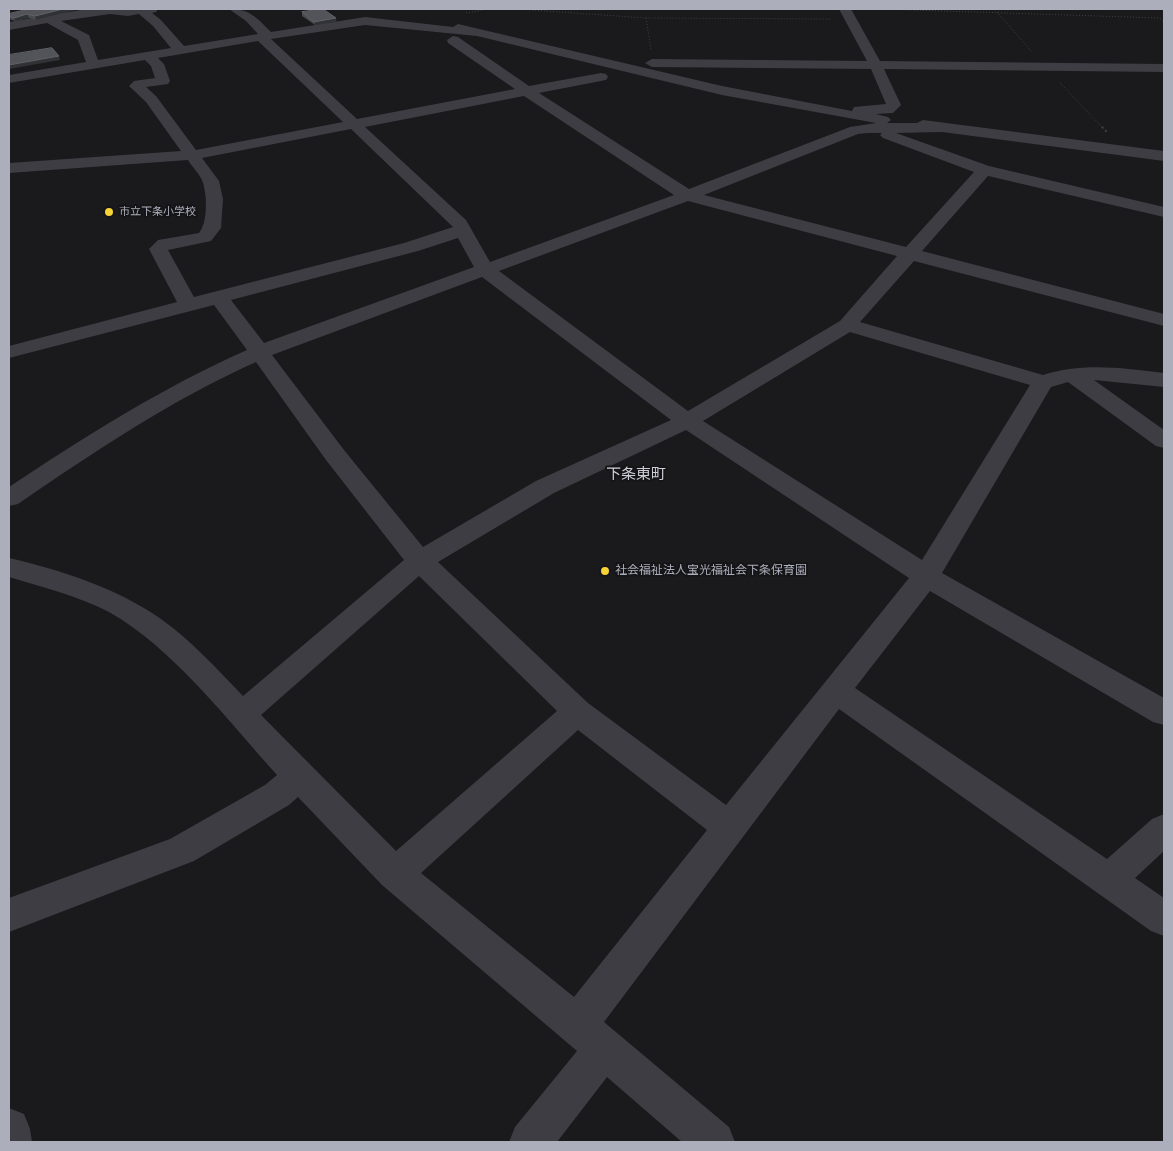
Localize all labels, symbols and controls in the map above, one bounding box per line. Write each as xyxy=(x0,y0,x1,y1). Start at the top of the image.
place label: 市立下条小学校 xyxy=(119,205,196,219)
marker: 市立下条小学校 xyxy=(103,206,115,218)
district label: 下条東町 xyxy=(606,466,666,484)
place label: 社会福祉法人宝光福祉会下条保育園 xyxy=(615,564,807,578)
marker: 社会福祉法人宝光福祉会下条保育園 xyxy=(599,565,611,577)

